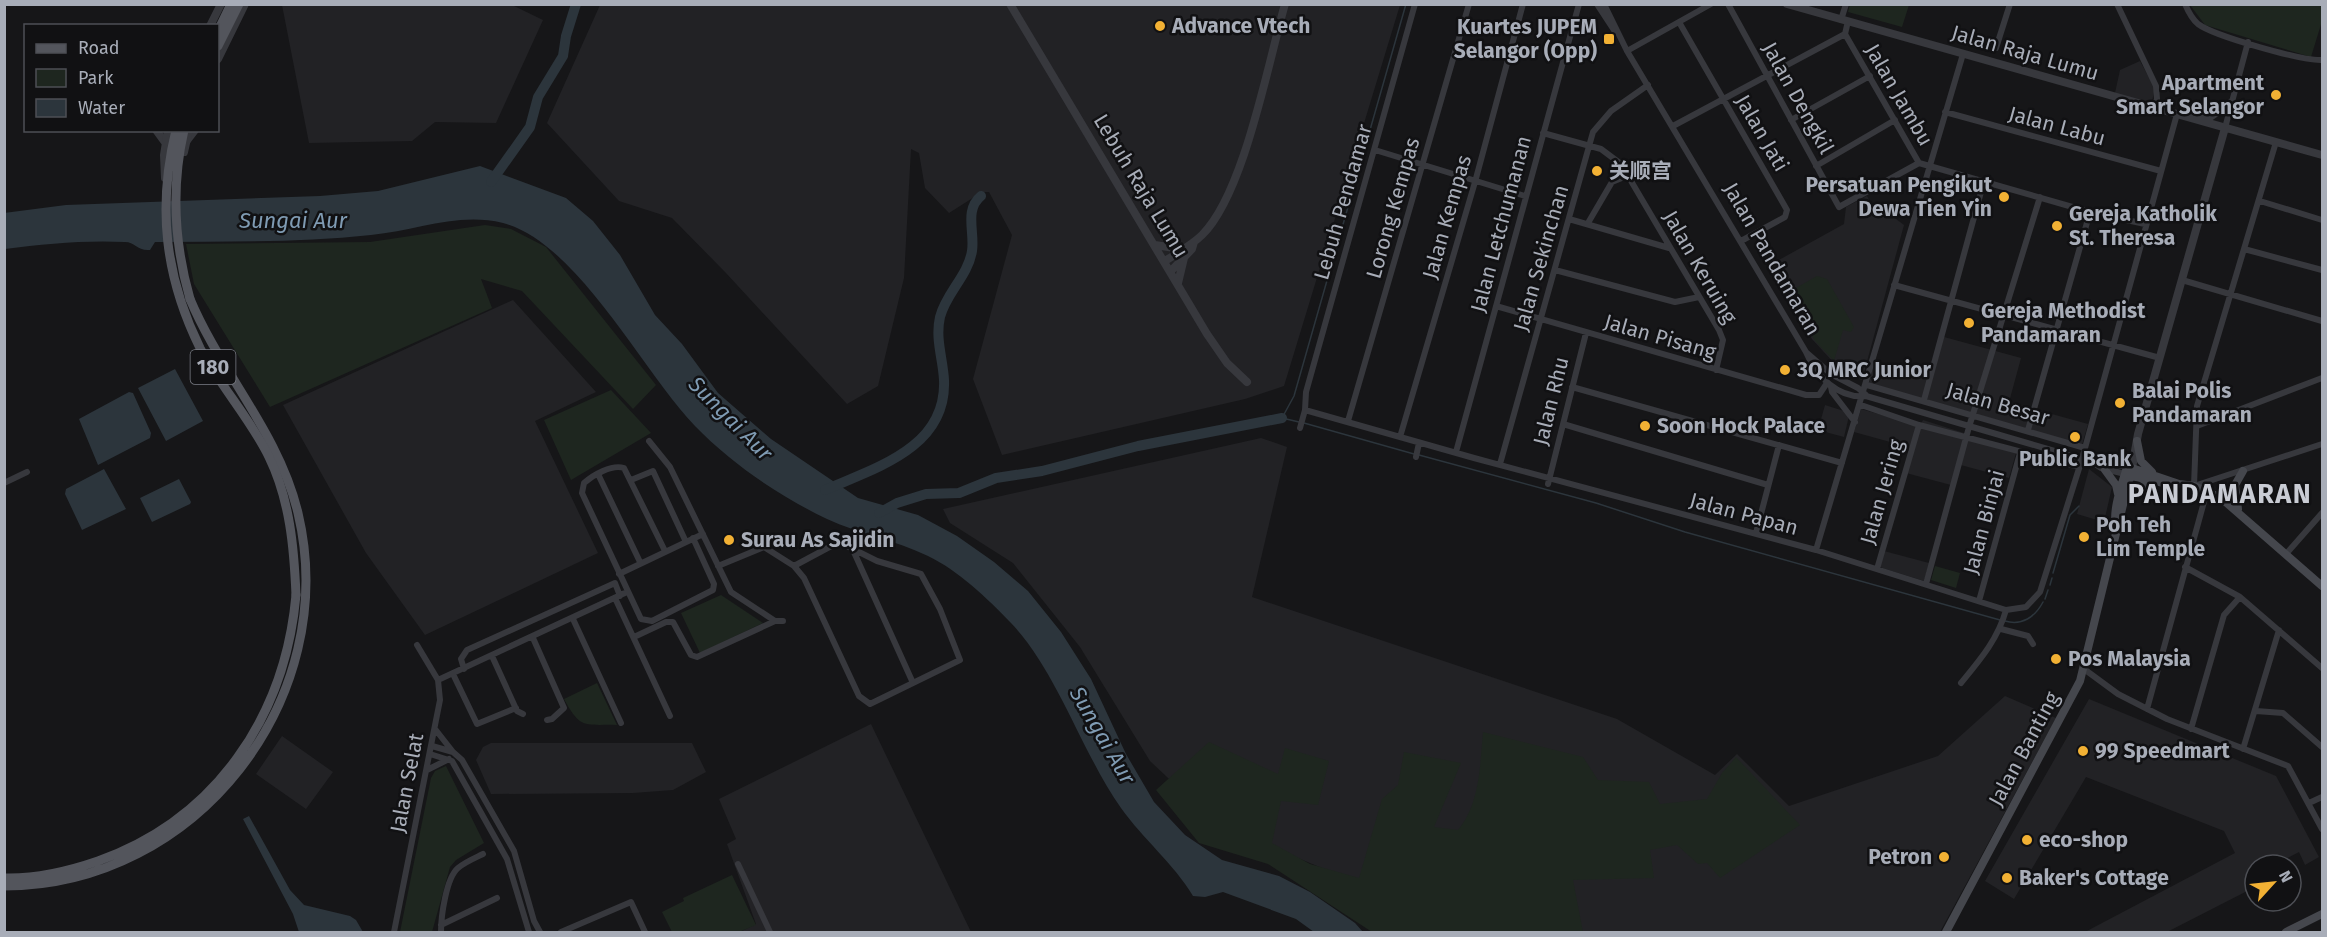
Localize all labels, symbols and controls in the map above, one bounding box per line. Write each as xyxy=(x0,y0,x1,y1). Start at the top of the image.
place label: Advance Vtech xyxy=(1171,13,1310,39)
place label: Kuartes JUPEM Selangor (Opp) xyxy=(1454,14,1597,64)
marker: Advance Vtech xyxy=(1153,19,1167,33)
street label: Jalan Raja Lumu xyxy=(1948,20,2102,86)
legend xyxy=(24,24,219,132)
marker: Kuartes JUPEM Selangor (Opp) xyxy=(1602,32,1616,46)
text: Road xyxy=(78,37,120,59)
street label: Jalan Dengkil xyxy=(1757,37,1839,159)
street label: Jalan Jambu xyxy=(1859,39,1939,151)
text: Park xyxy=(78,67,114,89)
place label: Apartment Smart Selangor xyxy=(2116,70,2265,120)
marker: Apartment Smart Selangor xyxy=(2269,88,2283,102)
street label: Jalan Jati xyxy=(1730,90,1794,176)
text: Water xyxy=(78,97,125,119)
street label: Jalan Labu xyxy=(2006,101,2108,151)
street label: Lebuh Raja Lumu xyxy=(1088,109,1194,263)
street label: Lebuh Pendamar xyxy=(1308,121,1378,283)
street label: Jalan Letchumanan xyxy=(1465,133,1537,315)
street label: Lorong Kempas xyxy=(1360,134,1426,282)
street label: Jalan Kempas xyxy=(1417,152,1477,282)
place label: 关顺宫 xyxy=(1609,158,1672,184)
marker: 关顺宫 xyxy=(1590,164,1604,178)
place label: Persatuan Pengikut Dewa Tien Yin xyxy=(1805,172,1993,222)
street label: Jalan Pandamaran xyxy=(1718,178,1826,340)
street label: Jalan Sekinchan xyxy=(1508,182,1574,334)
marker: Persatuan Pengikut Dewa Tien Yin xyxy=(1997,190,2011,204)
place label: Gereja Katholik St. Theresa xyxy=(2069,201,2217,251)
street label: Jalan Keruing xyxy=(1657,206,1743,328)
water label: Sungai Aur xyxy=(238,207,348,234)
marker: Gereja Katholik St. Theresa xyxy=(2050,219,2064,233)
place label: Gereja Methodist Pandamaran xyxy=(1981,298,2146,348)
street label: Jalan Pisang xyxy=(1601,309,1719,365)
marker: Gereja Methodist Pandamaran xyxy=(1962,316,1976,330)
road number: 180 xyxy=(190,350,236,384)
street label: Jalan Rhu xyxy=(1527,354,1575,448)
place label: 3Q MRC Junior xyxy=(1796,357,1932,383)
marker: 3Q MRC Junior xyxy=(1778,363,1792,377)
water label: Sungai Aur xyxy=(682,370,779,466)
street label: Jalan Besar xyxy=(1943,377,2053,431)
place label: Balai Polis Pandamaran xyxy=(2132,378,2252,428)
marker: Balai Polis Pandamaran xyxy=(2113,396,2127,410)
place label: Soon Hock Palace xyxy=(1657,413,1826,439)
marker: Soon Hock Palace xyxy=(1638,419,1652,433)
marker: Public Bank xyxy=(2068,430,2082,444)
street label: Jalan Jering xyxy=(1855,436,1909,548)
place label: Public Bank xyxy=(2019,446,2131,472)
street label: Jalan Binjai xyxy=(1958,467,2010,577)
district label: PANDAMARAN xyxy=(2128,478,2312,510)
street label: Jalan Papan xyxy=(1687,487,1801,541)
place label: Poh Teh Lim Temple xyxy=(2096,512,2206,562)
place label: Surau As Sajidin xyxy=(741,527,895,553)
marker: Poh Teh Lim Temple xyxy=(2077,530,2091,544)
marker: Surau As Sajidin xyxy=(722,533,736,547)
place label: Pos Malaysia xyxy=(2068,646,2191,672)
marker: Pos Malaysia xyxy=(2049,652,2063,666)
water label: Sungai Aur xyxy=(1063,681,1142,789)
street label: Jalan Banting xyxy=(1983,687,2065,811)
street label: Jalan Selat xyxy=(385,731,429,835)
place label: 99 Speedmart xyxy=(2095,738,2231,764)
marker: 99 Speedmart xyxy=(2076,744,2090,758)
place label: eco-shop xyxy=(2039,827,2128,853)
marker: eco-shop xyxy=(2020,833,2034,847)
place label: Petron xyxy=(1868,844,1932,870)
marker: Petron xyxy=(1937,850,1951,864)
north arrow xyxy=(2243,853,2303,913)
place label: Baker's Cottage xyxy=(2019,865,2169,891)
text: N xyxy=(2275,867,2297,885)
marker: Baker's Cottage xyxy=(2000,871,2014,885)

